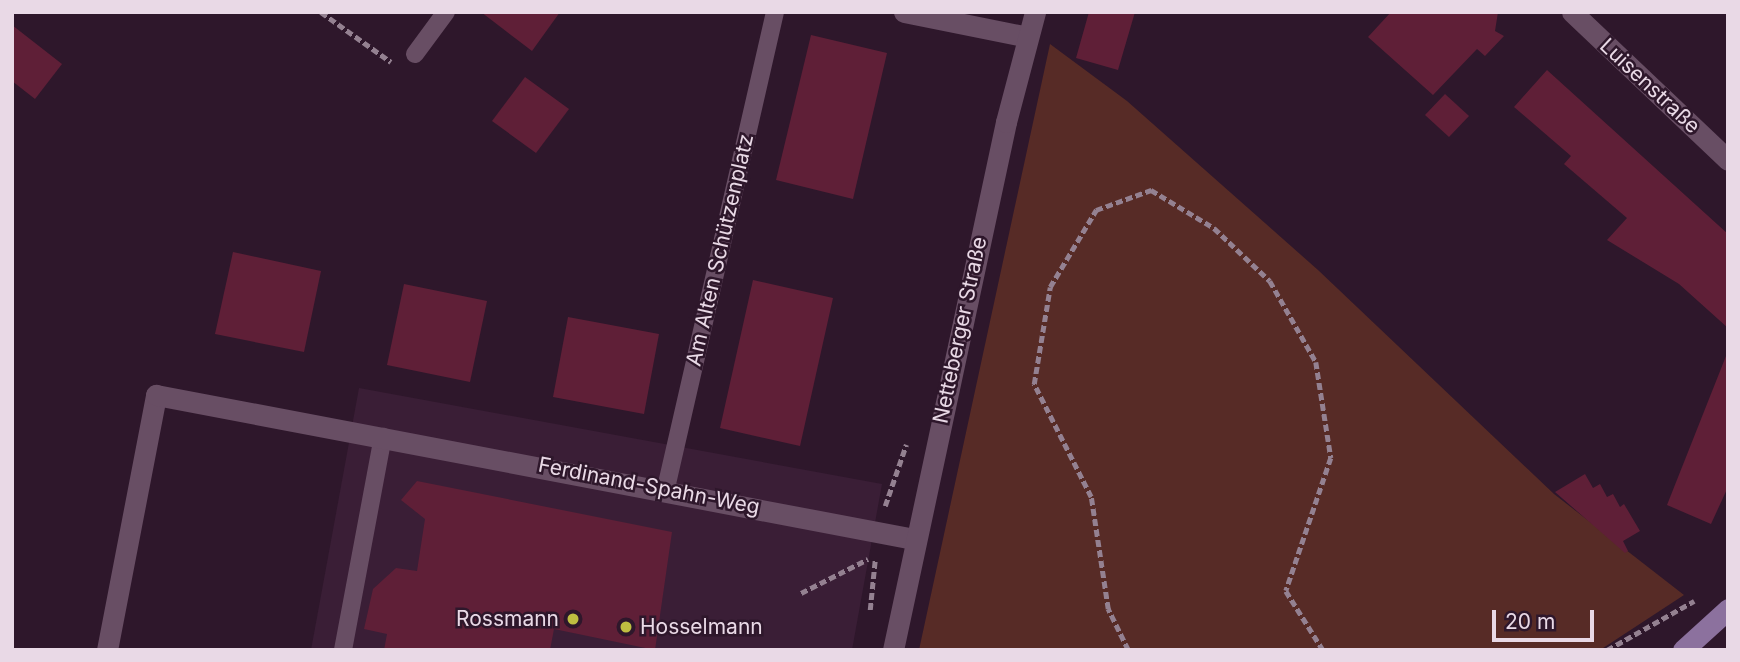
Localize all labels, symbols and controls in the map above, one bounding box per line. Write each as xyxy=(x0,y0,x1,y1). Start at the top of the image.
street label: Luisenstraße xyxy=(1595,33,1705,139)
street label: Am Alten Schützenplatz xyxy=(681,132,759,368)
street label: Netteberger Straße xyxy=(928,234,992,426)
street label: Ferdinand-Spahn-Weg xyxy=(536,452,762,520)
scale bar xyxy=(1495,596,1596,640)
place label: Rossmann xyxy=(456,606,559,632)
text: 20 m xyxy=(1505,609,1555,634)
marker: Rossmann xyxy=(565,611,581,627)
place label: Hosselmann xyxy=(640,614,763,640)
marker: Hosselmann xyxy=(618,619,634,635)

